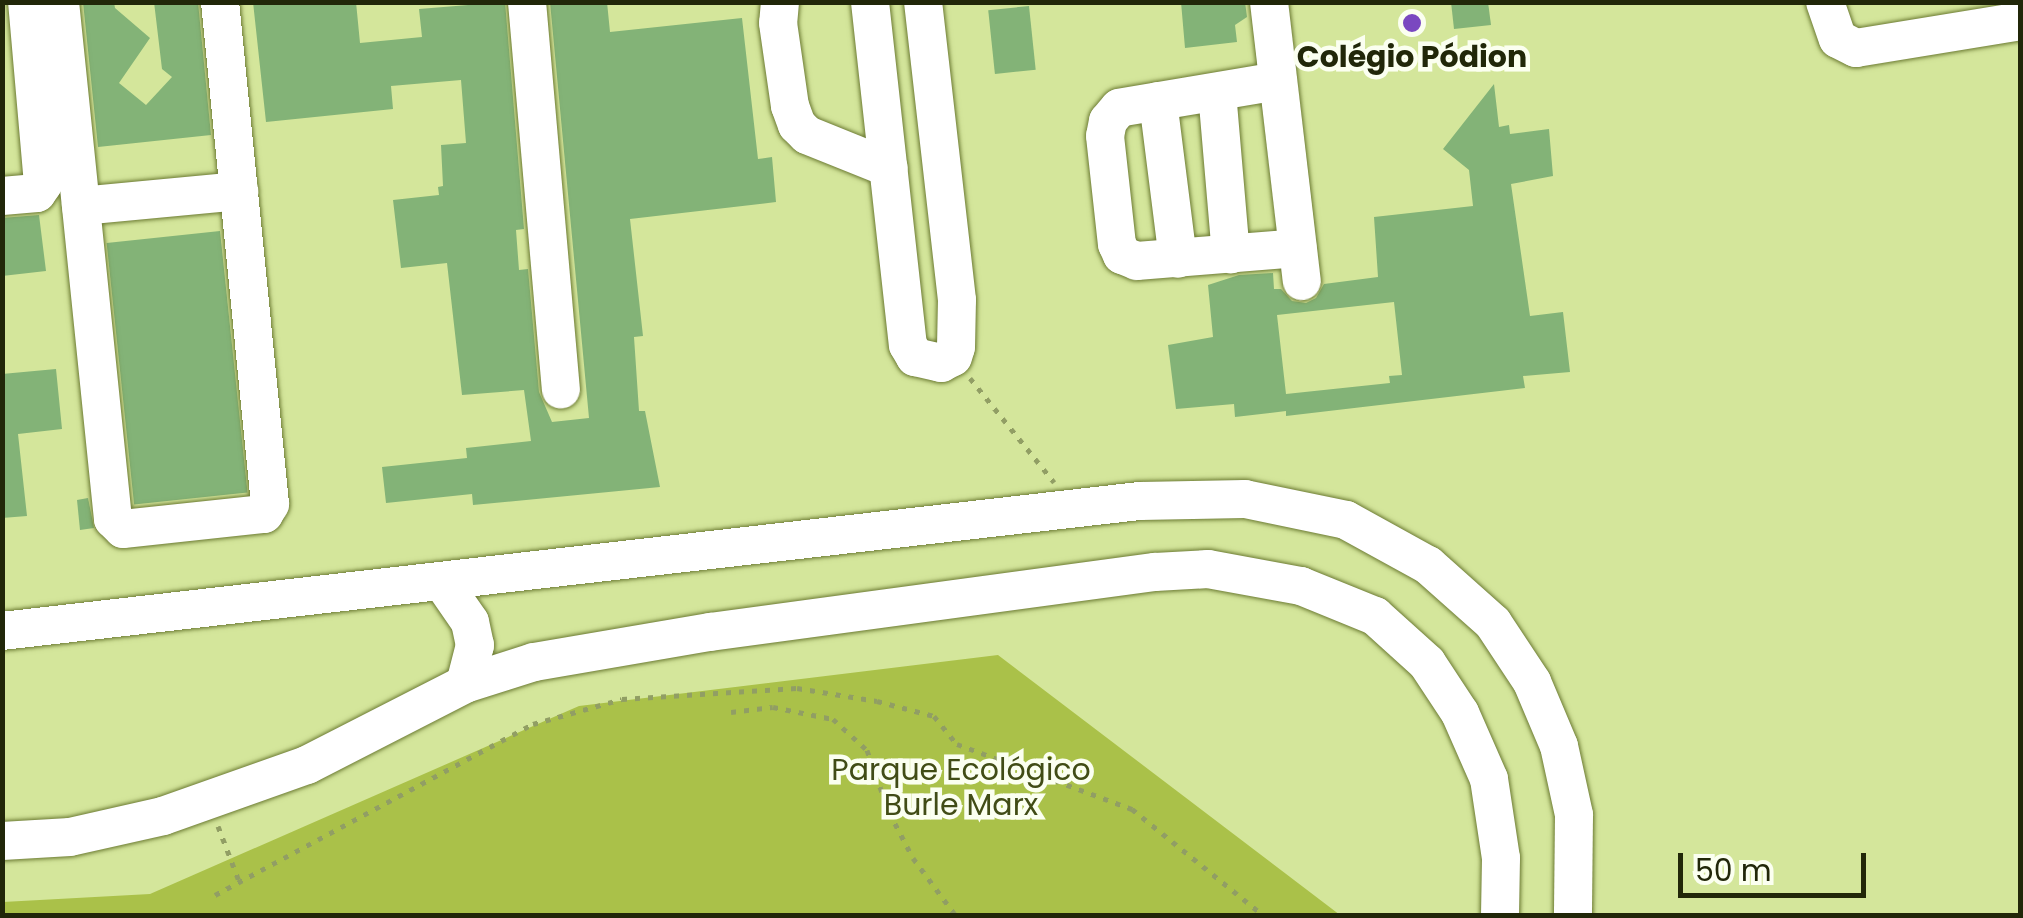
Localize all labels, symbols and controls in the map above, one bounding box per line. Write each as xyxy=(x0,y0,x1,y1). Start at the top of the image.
marker: Colégio Pódion xyxy=(1401,12,1423,34)
place label: Colégio Pódion xyxy=(1297,39,1527,75)
park label: Parque Ecológico Burle Marx xyxy=(831,752,1091,822)
scale bar xyxy=(1683,833,1870,895)
text: 50 m xyxy=(1695,849,1772,892)

